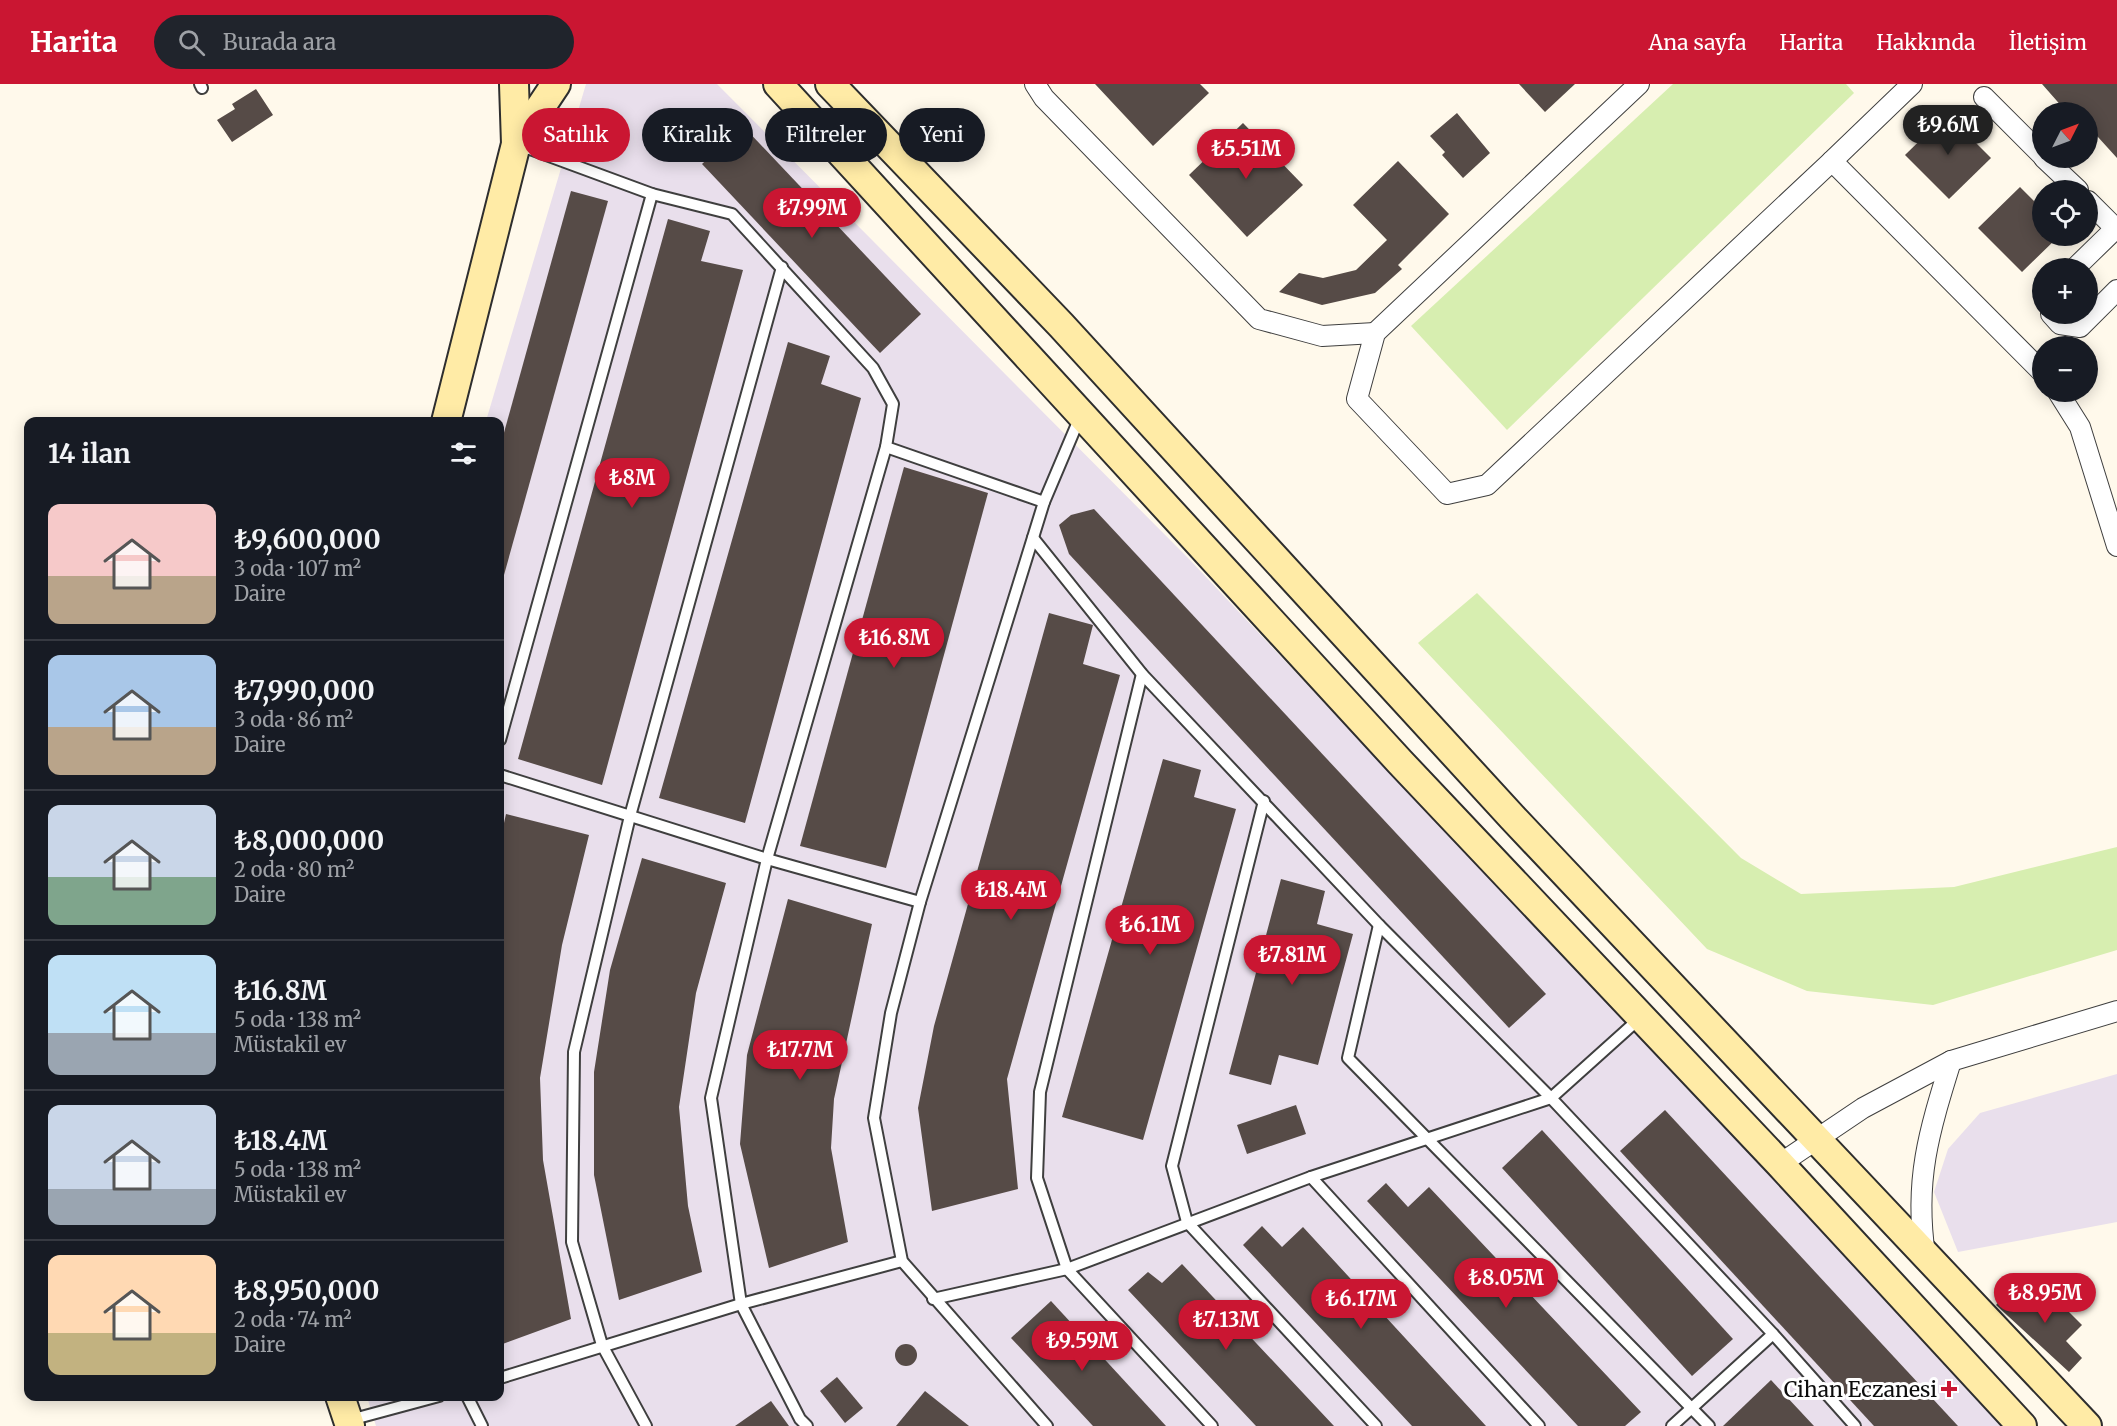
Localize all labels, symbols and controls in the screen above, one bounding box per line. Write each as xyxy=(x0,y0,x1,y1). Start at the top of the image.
search box xyxy=(154,15,574,69)
text: Harita xyxy=(30,24,118,60)
icon: search xyxy=(175,26,208,59)
text: Burada ara xyxy=(223,28,336,56)
text: Ana sayfa xyxy=(1648,29,1747,56)
text: Harita xyxy=(1780,29,1843,56)
text: Hakkında xyxy=(1876,29,1976,56)
text: İletişim xyxy=(2009,29,2087,56)
north arrow xyxy=(2032,102,2098,168)
map controls xyxy=(2032,102,2098,402)
pin: ₺9.6M xyxy=(1906,105,1990,156)
chip: Satılık xyxy=(522,108,630,162)
chip: Kiralık xyxy=(642,108,753,162)
chip: Filtreler xyxy=(765,108,887,162)
chip: Yeni xyxy=(899,108,985,162)
text: ₺9.6M xyxy=(1917,112,1979,137)
pin: ₺5.51M xyxy=(1197,129,1295,180)
text: ₺5.51M xyxy=(1211,136,1281,161)
button: locate xyxy=(2032,180,2098,246)
pin: ₺7.99M xyxy=(763,188,861,239)
text: ₺7.99M xyxy=(777,195,847,220)
button: + xyxy=(2032,258,2098,324)
button: − xyxy=(2032,336,2098,402)
text: 14 ilan xyxy=(48,437,131,470)
icon: filters xyxy=(447,437,480,470)
pin: ₺8M xyxy=(603,458,661,509)
text: ₺8M xyxy=(609,465,655,490)
text: ₺9,600,000 xyxy=(234,523,381,556)
icon: home xyxy=(96,528,168,600)
text: 3 oda · 107 m² xyxy=(234,556,361,581)
text: Daire xyxy=(234,581,285,606)
pin: ₺16.8M xyxy=(845,618,943,669)
text: ₺16.8M xyxy=(858,625,930,650)
text: ₺7,990,000 xyxy=(234,674,375,707)
icon: home xyxy=(96,679,168,751)
text: 3 oda · 86 m² xyxy=(234,707,353,732)
text: Daire xyxy=(234,732,285,757)
text: ₺8,000,000 xyxy=(234,824,384,857)
icon: home xyxy=(96,829,168,901)
text: 2 oda · 80 m² xyxy=(234,857,354,882)
pin: ₺18.4M xyxy=(962,870,1060,921)
text: ₺18.4M xyxy=(975,877,1047,902)
text: Daire xyxy=(234,882,285,907)
pin: ₺6.1M xyxy=(1108,905,1192,956)
text: ₺6.1M xyxy=(1119,912,1181,937)
pin: ₺7.81M xyxy=(1243,935,1341,986)
text: ₺7.81M xyxy=(1258,942,1326,967)
text: ₺16.8M xyxy=(234,974,327,1007)
icon: home xyxy=(96,979,168,1051)
text: 5 oda · 138 m² xyxy=(234,1007,361,1032)
pin: ₺17.7M xyxy=(751,1030,849,1081)
text: Müstakil ev xyxy=(234,1032,346,1057)
text: ₺17.7M xyxy=(767,1037,833,1062)
text: ₺18.4M xyxy=(234,1124,327,1157)
icon: home xyxy=(96,1129,168,1201)
text: 5 oda · 138 m² xyxy=(234,1157,361,1182)
text: Müstakil ev xyxy=(234,1182,346,1207)
pin: ₺8.05M xyxy=(1457,1258,1555,1309)
text: ₺8.05M xyxy=(1468,1265,1544,1290)
pin: ₺8.95M xyxy=(1996,1273,2094,1324)
text: ₺8,950,000 xyxy=(234,1274,379,1307)
icon: home xyxy=(96,1279,168,1351)
pin: ₺6.17M xyxy=(1312,1279,1410,1330)
text: ₺8.95M xyxy=(2008,1280,2082,1305)
text: ₺6.17M xyxy=(1325,1286,1397,1311)
pin: ₺7.13M xyxy=(1177,1300,1275,1351)
text: 2 oda · 74 m² xyxy=(234,1307,352,1332)
text: ₺7.13M xyxy=(1192,1307,1260,1332)
pin: ₺9.59M xyxy=(1033,1321,1131,1372)
text: ₺9.59M xyxy=(1046,1328,1118,1353)
text: Daire xyxy=(234,1332,285,1357)
place label: Cihan Eczanesi xyxy=(1784,1376,1937,1403)
marker: Cihan Eczanesi xyxy=(1942,1382,1956,1396)

